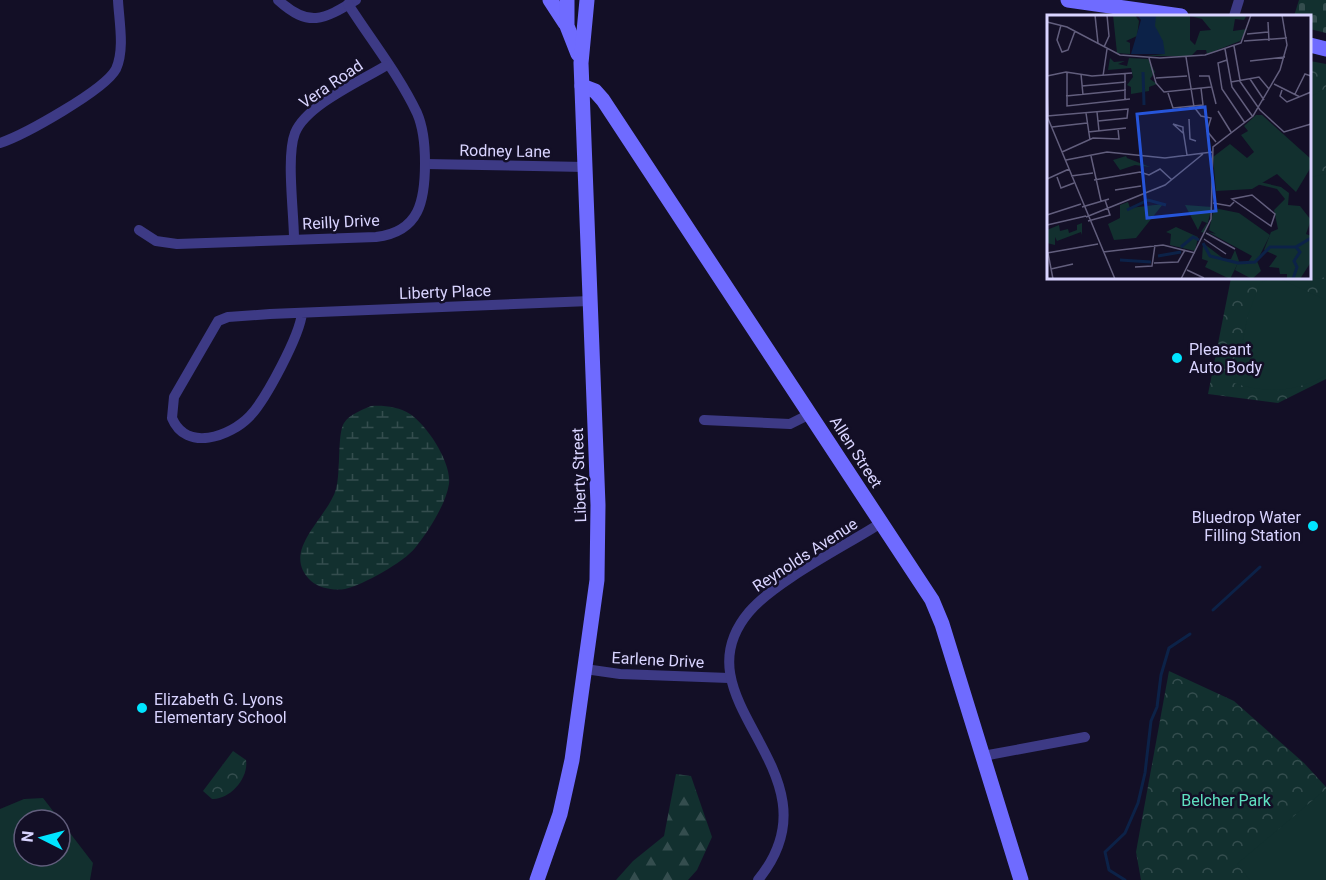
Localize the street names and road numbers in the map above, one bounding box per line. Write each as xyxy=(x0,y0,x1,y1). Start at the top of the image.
street label: Vera Road xyxy=(295,56,367,112)
street label: Rodney Lane xyxy=(459,141,551,161)
street label: Reilly Drive xyxy=(302,210,380,234)
street label: Liberty Place xyxy=(399,281,491,303)
street label: Allen Street xyxy=(826,413,886,491)
street label: Liberty Street xyxy=(568,427,590,523)
street label: Reynolds Avenue xyxy=(749,514,861,596)
street label: Earlene Drive xyxy=(611,648,705,672)

